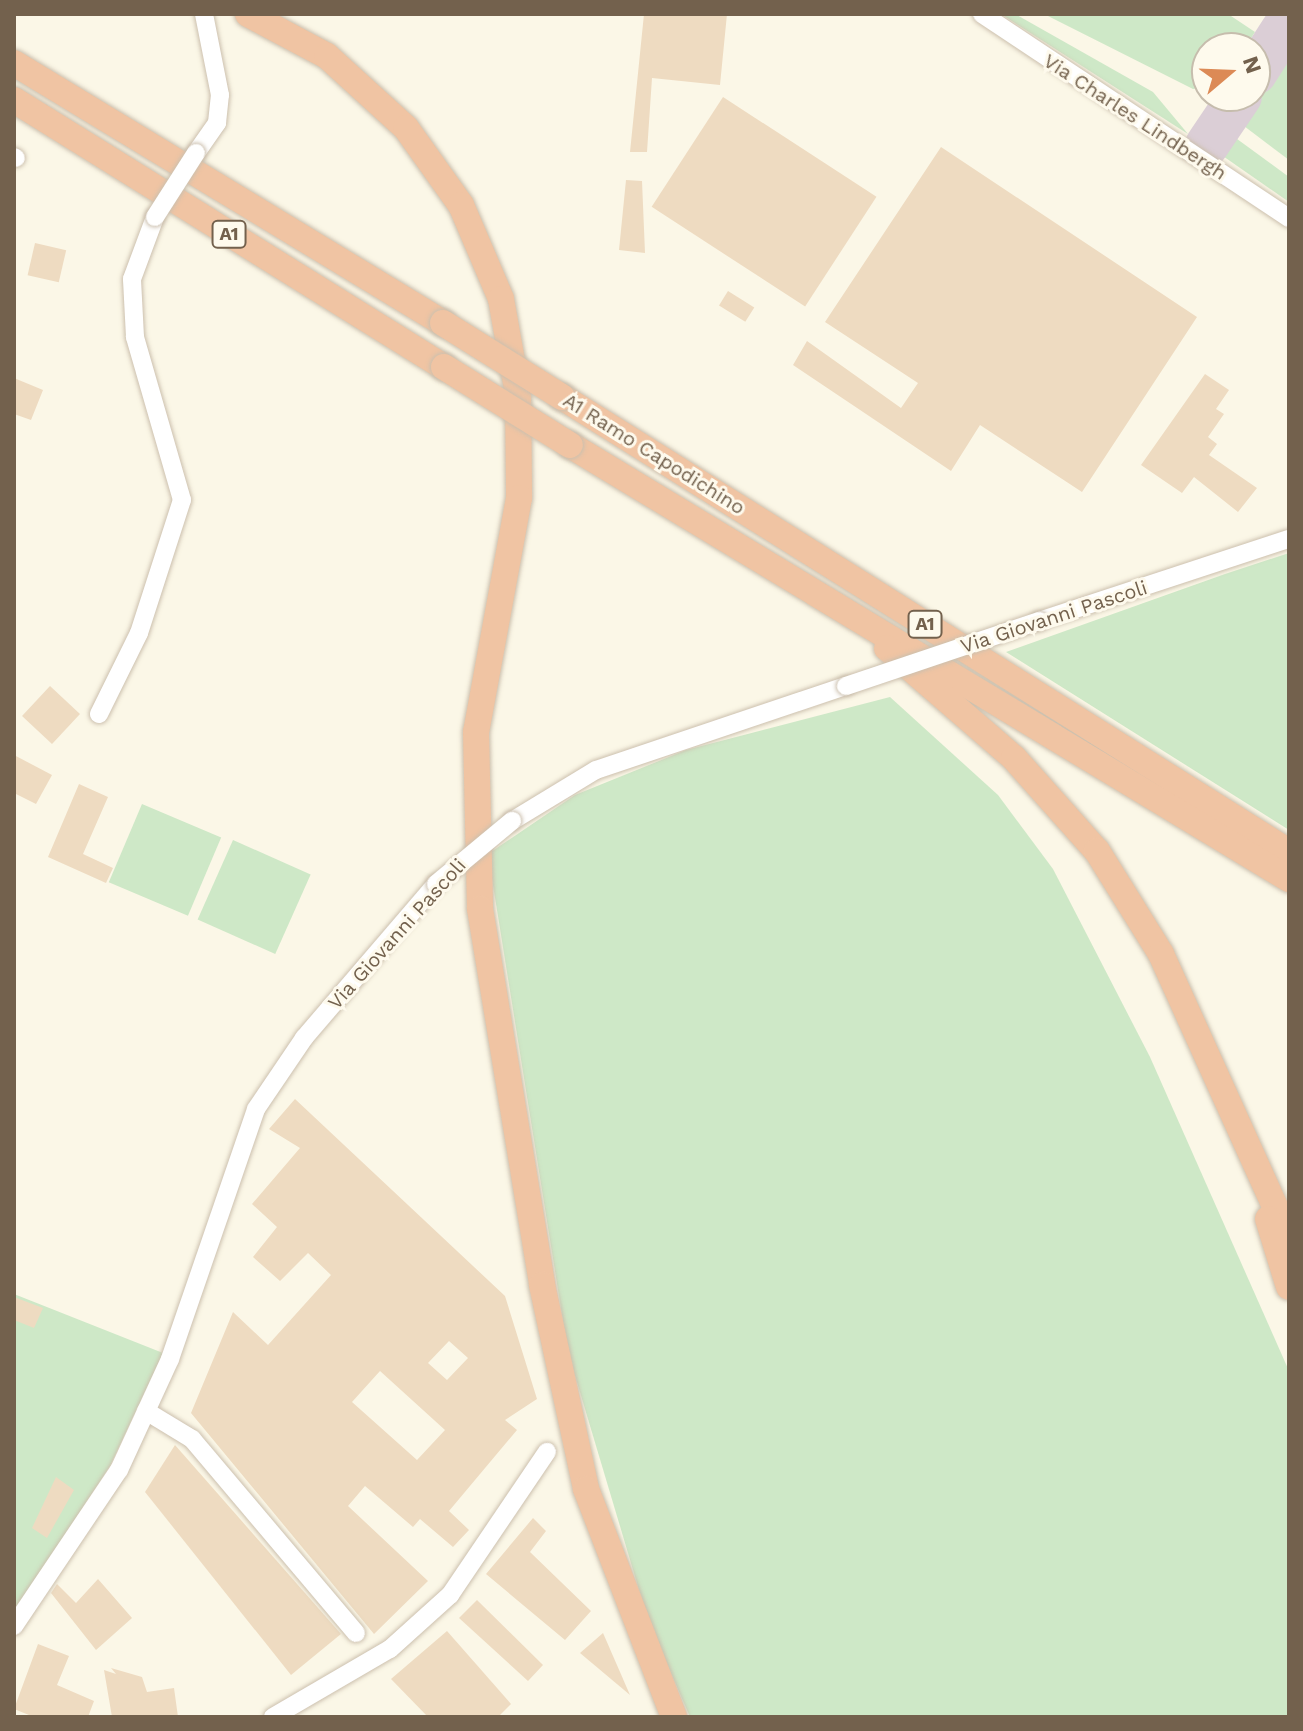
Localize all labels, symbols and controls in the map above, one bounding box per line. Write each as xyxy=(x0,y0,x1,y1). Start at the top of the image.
north arrow xyxy=(1191,32,1271,112)
street label: Via Charles Lindbergh xyxy=(1039,49,1231,185)
text: N xyxy=(1238,53,1267,76)
road number: A1 xyxy=(211,220,247,248)
street label: A1 Ramo Capodichino xyxy=(559,388,749,520)
street label: Via Giovanni Pascoli xyxy=(957,575,1151,659)
road number: A1 xyxy=(907,610,943,638)
street label: Via Giovanni Pascoli xyxy=(323,853,471,1015)

